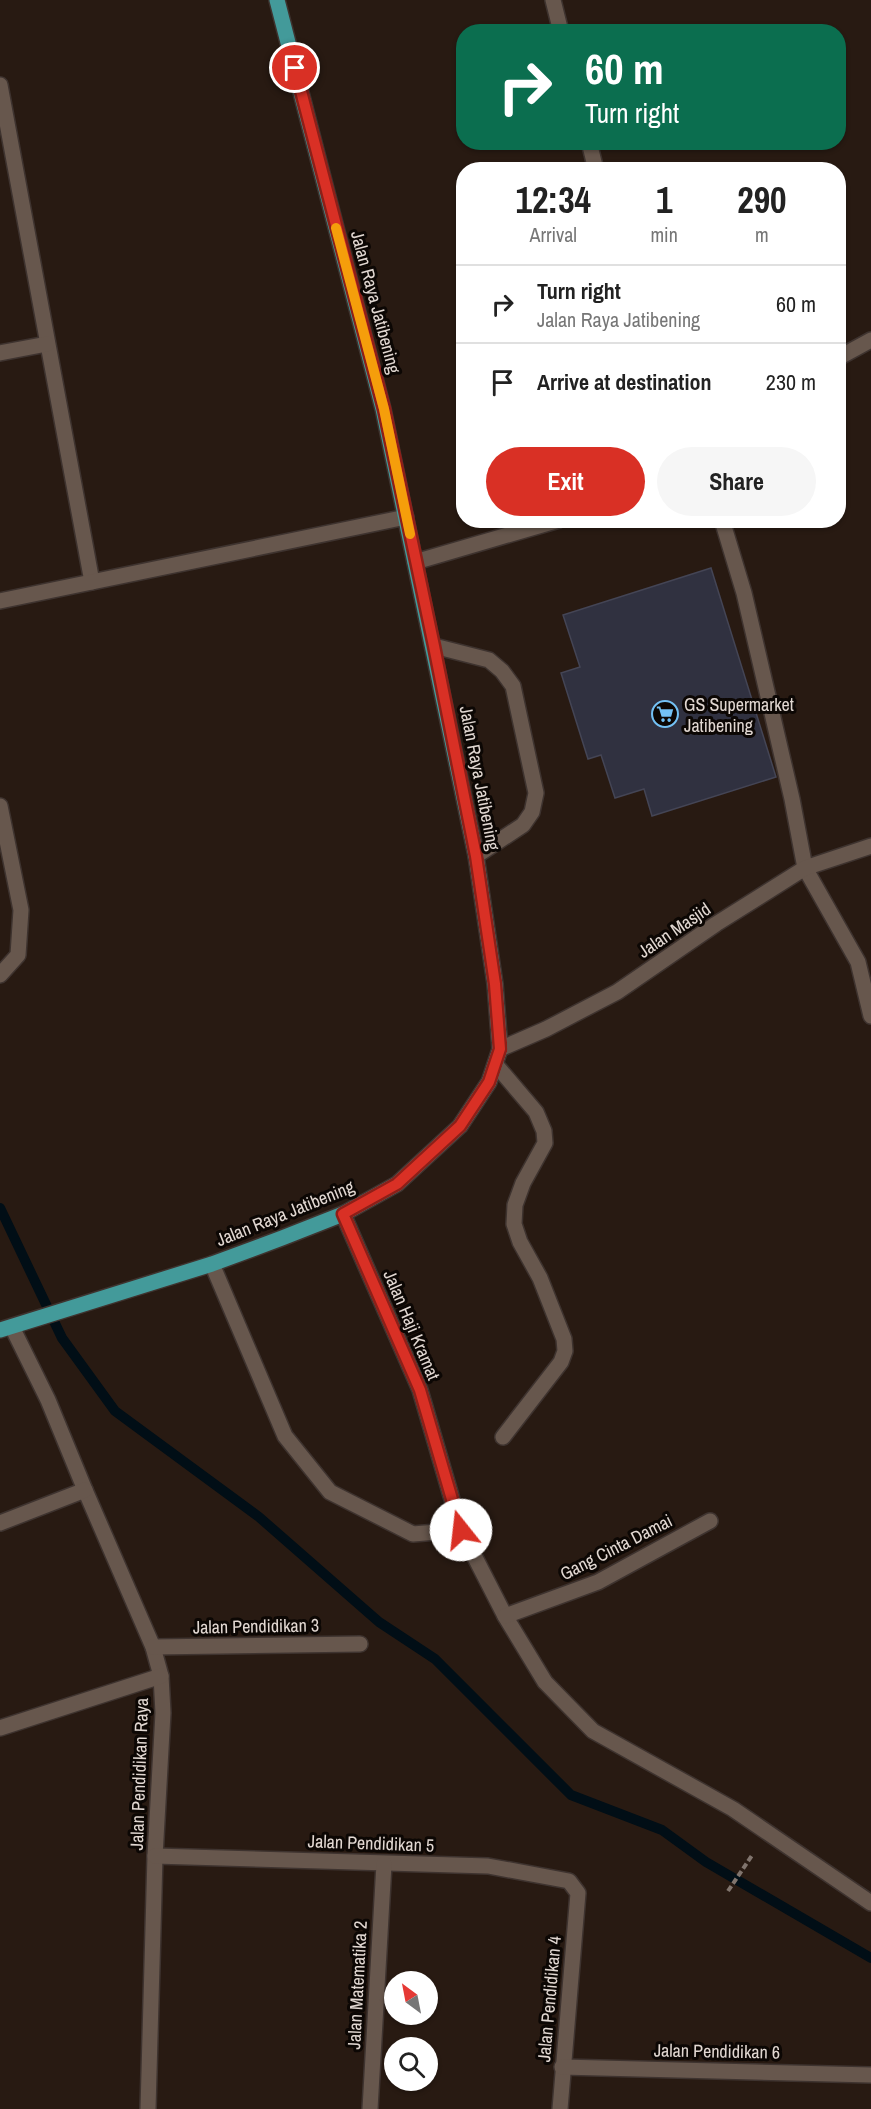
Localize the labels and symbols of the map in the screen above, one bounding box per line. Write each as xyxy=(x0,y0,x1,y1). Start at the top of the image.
pin xyxy=(269,42,320,93)
street label: Jalan Raya Jatibening xyxy=(345,228,407,377)
place label: GS Supermarket Jatibening xyxy=(684,692,794,738)
supermarket icon: GS Supermarket Jatibening xyxy=(650,699,680,729)
street label: Jalan Raya Jatibening xyxy=(454,704,506,853)
street label: Jalan Masjid xyxy=(633,896,715,964)
street label: Jalan Raya Jatibening xyxy=(212,1174,359,1252)
street label: Jalan Haji Kramat xyxy=(378,1266,446,1384)
position arrow xyxy=(429,1498,493,1562)
street label: Gang Cinta Damai xyxy=(555,1508,677,1586)
street label: Jalan Pendidikan 3 xyxy=(193,1612,319,1640)
street label: Jalan Pendidikan Raya xyxy=(124,1697,154,1851)
street label: Jalan Pendidikan 5 xyxy=(307,1828,435,1858)
street label: Jalan Matematika 2 xyxy=(341,1920,373,2050)
street label: Jalan Pendidikan 4 xyxy=(531,1935,567,2063)
north arrow xyxy=(384,1971,438,2025)
street label: Jalan Pendidikan 6 xyxy=(654,2037,780,2065)

